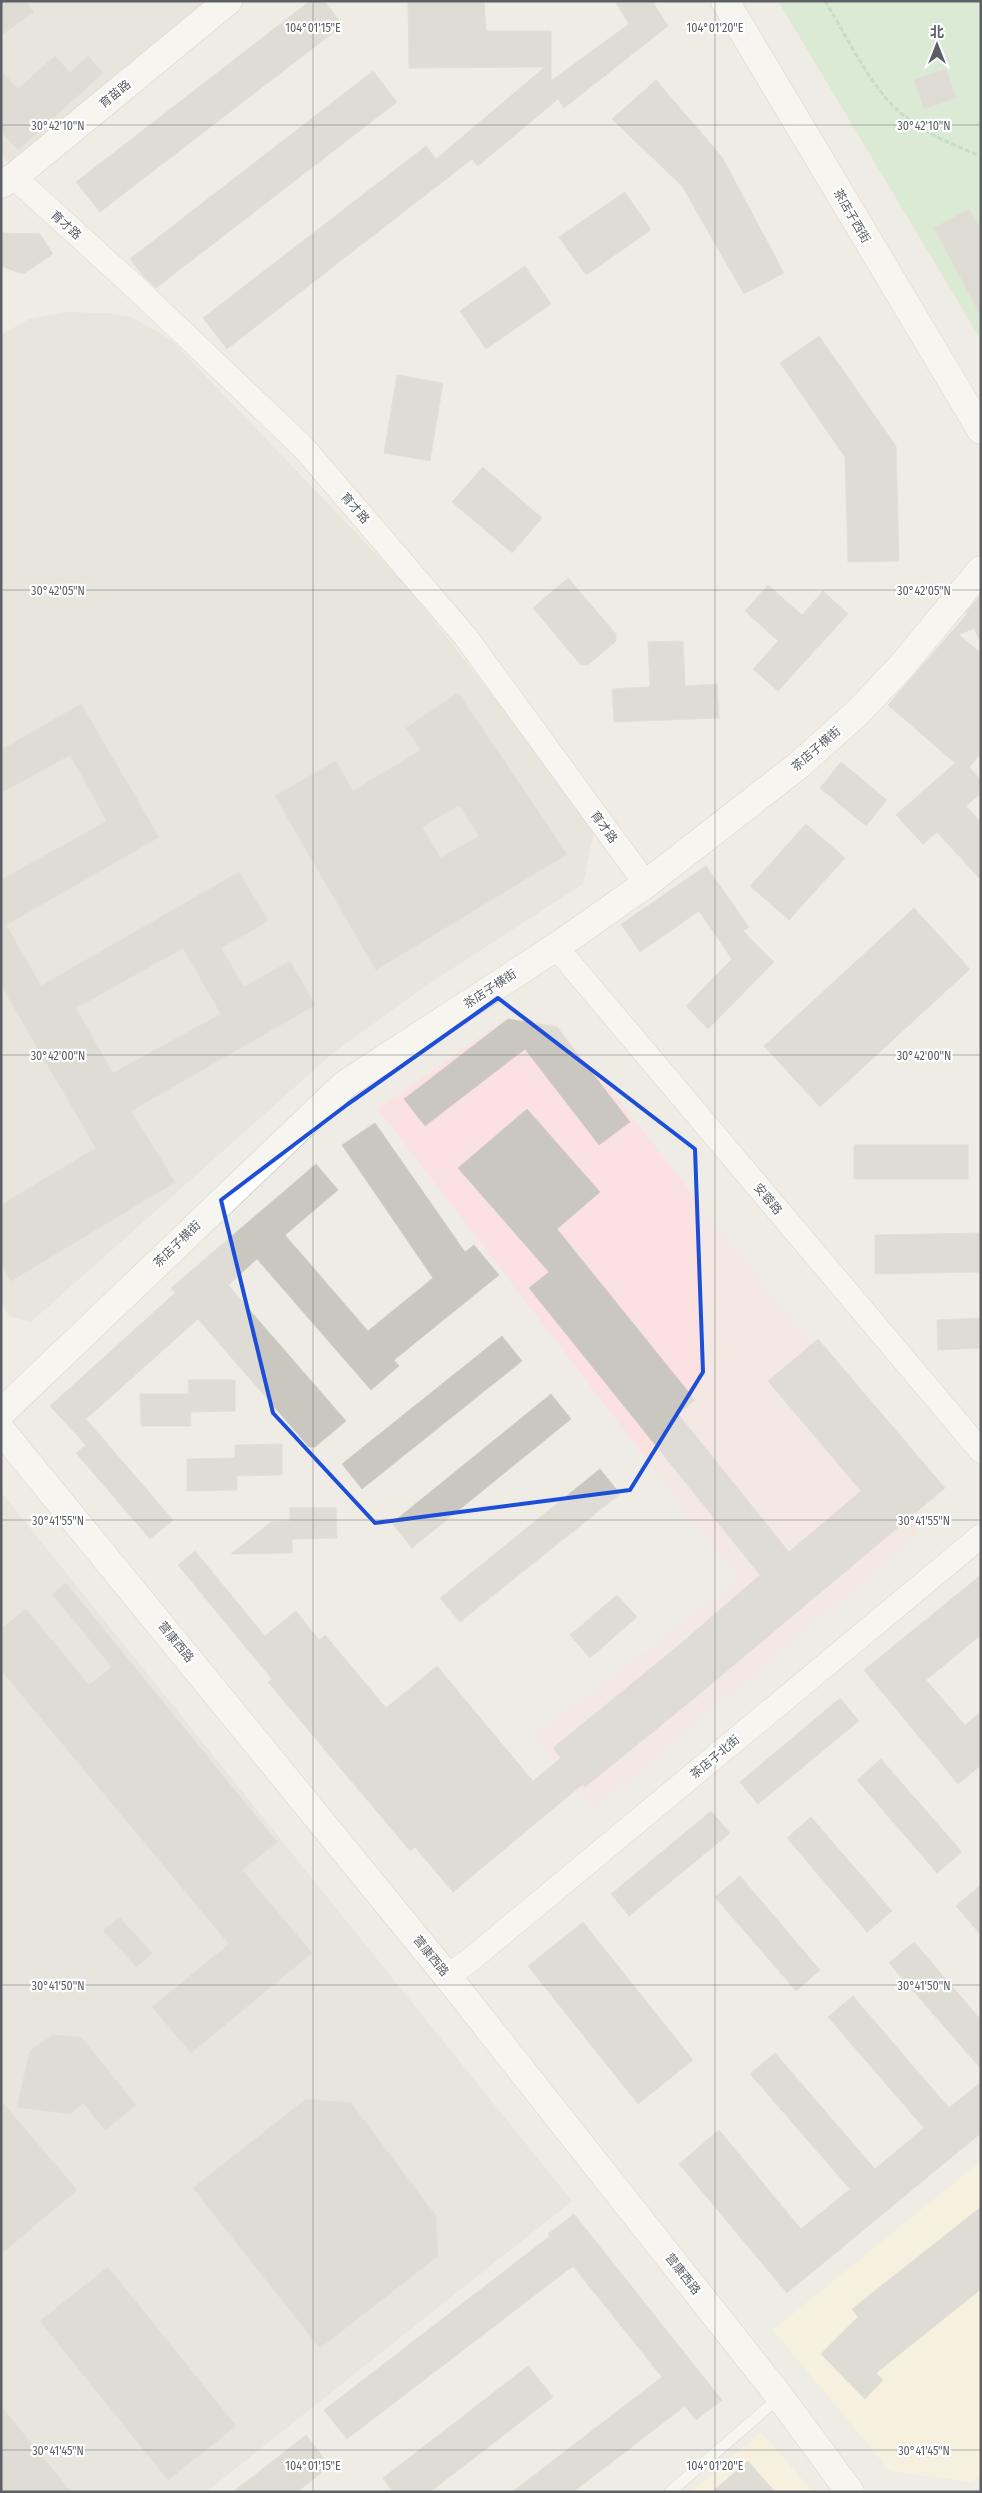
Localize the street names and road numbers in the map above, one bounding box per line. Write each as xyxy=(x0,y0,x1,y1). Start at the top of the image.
street label: 育苗路 xyxy=(97,77,133,111)
street label: 茶店子西街 xyxy=(831,187,873,245)
street label: 育才路 xyxy=(48,208,84,242)
street label: 育才路 xyxy=(338,490,372,526)
street label: 茶店子横街 xyxy=(789,724,843,774)
street label: 育才路 xyxy=(588,808,620,846)
street label: 茶店子横街 xyxy=(461,967,519,1011)
street label: 安蓉路 xyxy=(751,1181,785,1217)
street label: 茶店子横街 xyxy=(151,1218,203,1270)
street label: 营康西路 xyxy=(155,1619,197,1665)
street label: 茶店子北街 xyxy=(688,1732,742,1782)
street label: 营康西路 xyxy=(410,1933,452,1979)
street label: 营康西路 xyxy=(663,2251,703,2297)

